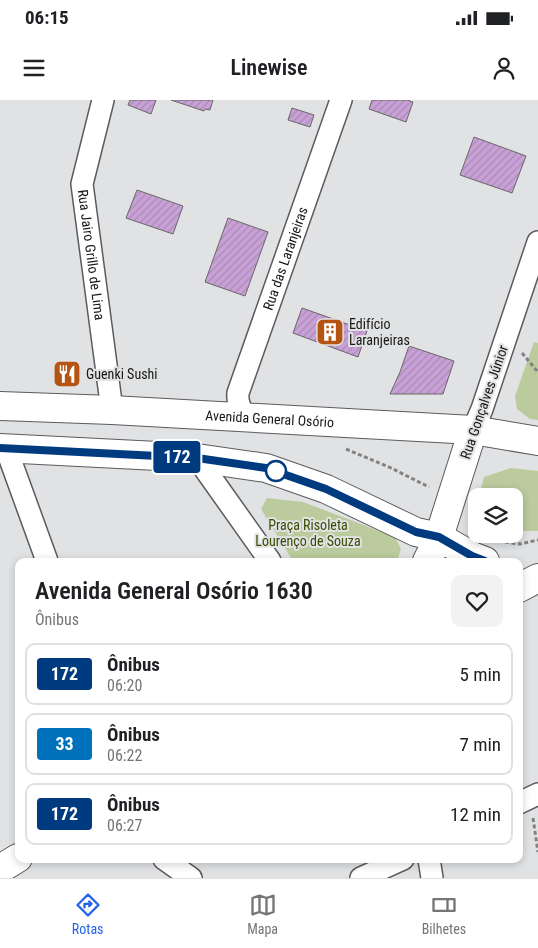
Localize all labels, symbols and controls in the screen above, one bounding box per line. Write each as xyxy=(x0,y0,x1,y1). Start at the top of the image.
text: 06:15 xyxy=(25,6,69,29)
icon: menu xyxy=(20,54,48,82)
icon: person xyxy=(490,54,518,82)
text: Linewise xyxy=(230,55,308,80)
street label: Rua Jairo Grillo de Lima xyxy=(75,189,108,321)
street label: Rua das Laranjeiras xyxy=(260,205,311,312)
place label: Edifício Laranjeiras xyxy=(349,316,410,348)
building icon: Edifício Laranjeiras xyxy=(315,317,345,347)
street label: Rua Gonçalves Júnior xyxy=(457,343,511,461)
restaurant icon: Guenki Sushi xyxy=(52,359,82,389)
place label: Guenki Sushi xyxy=(86,366,158,382)
street label: Avenida General Osório xyxy=(205,407,334,430)
line badge: 172 xyxy=(148,441,206,473)
text: 172 xyxy=(163,446,191,467)
unlabelled marker xyxy=(265,460,287,482)
map controls xyxy=(468,488,523,543)
button: layers xyxy=(468,488,523,543)
park label: Praça Risoleta Lourenço de Souza xyxy=(255,517,361,549)
button: heart xyxy=(451,575,503,627)
text: Avenida General Osório 1630 xyxy=(35,577,313,605)
text: Ônibus xyxy=(35,610,79,629)
text: Ônibus xyxy=(107,653,160,676)
text: 172 xyxy=(51,663,78,684)
text: 5 min xyxy=(459,663,501,686)
text: 06:20 xyxy=(107,676,142,695)
text: Ônibus xyxy=(107,723,160,746)
text: 33 xyxy=(55,733,74,754)
text: 7 min xyxy=(459,733,501,756)
text: 06:22 xyxy=(107,746,142,765)
text: Ônibus xyxy=(107,793,160,816)
text: 172 xyxy=(51,803,78,824)
text: 12 min xyxy=(450,803,501,826)
text: 06:27 xyxy=(107,816,142,835)
tab: Rotas xyxy=(72,891,104,937)
tab: Mapa xyxy=(247,891,278,937)
tab: Bilhetes xyxy=(422,891,466,937)

